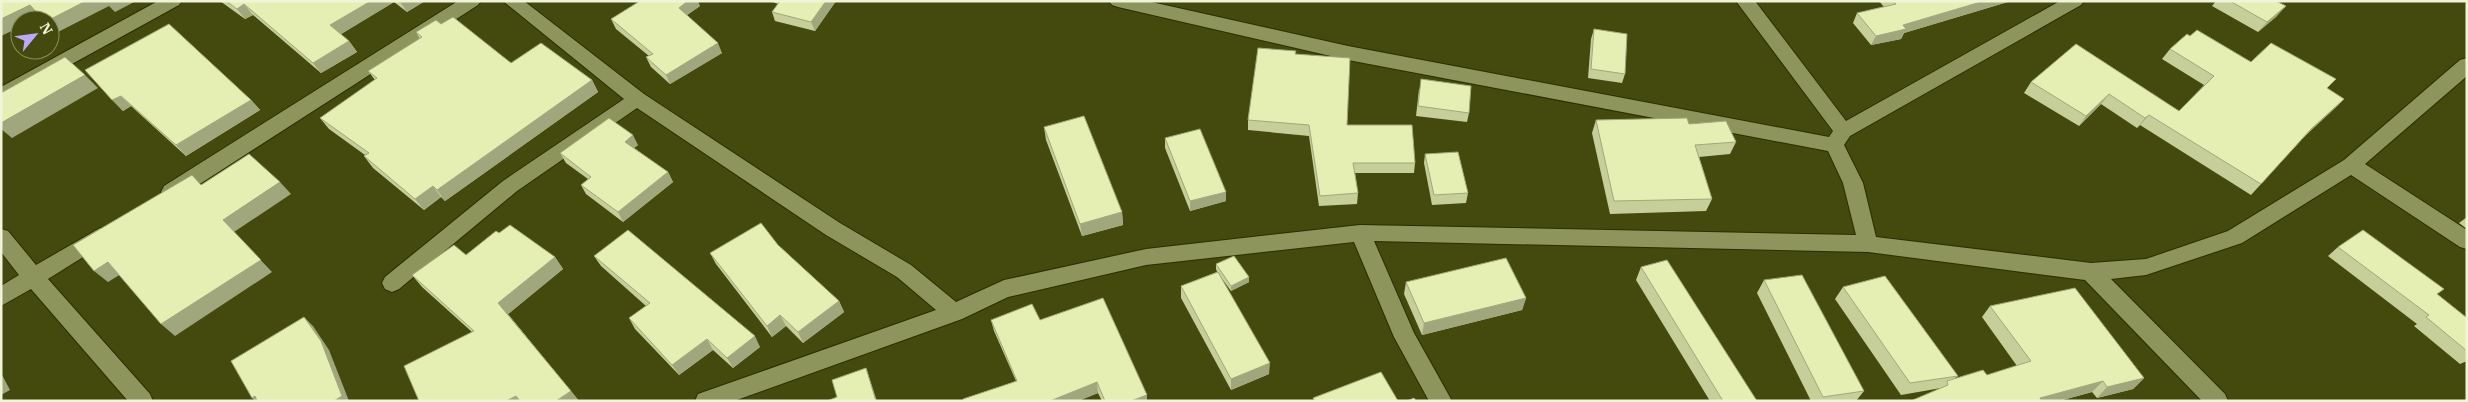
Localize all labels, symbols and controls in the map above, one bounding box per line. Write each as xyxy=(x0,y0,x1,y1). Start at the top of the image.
north arrow xyxy=(10,10,60,60)
text: N xyxy=(36,19,57,38)

